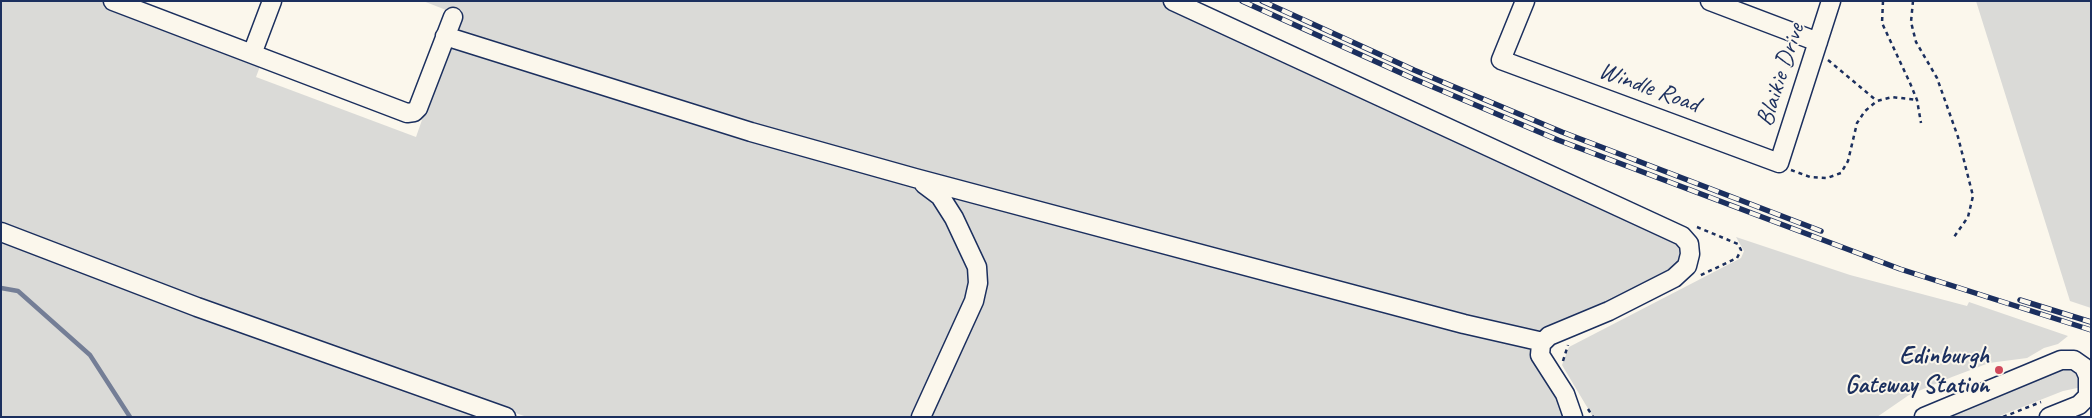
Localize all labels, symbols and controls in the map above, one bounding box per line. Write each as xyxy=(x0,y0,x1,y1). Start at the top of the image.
street label: Blaikie Drive xyxy=(1750,20,1812,130)
street label: Windle Road xyxy=(1595,56,1703,120)
place label: Edinburgh Gateway Station xyxy=(1845,341,1989,400)
marker: Edinburgh Gateway Station xyxy=(1993,364,2005,376)

